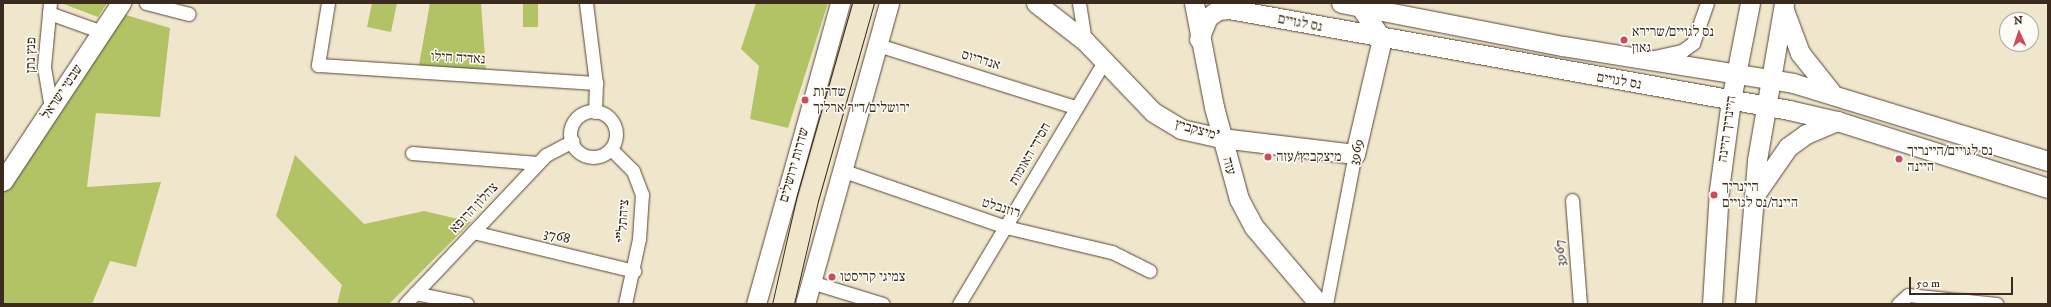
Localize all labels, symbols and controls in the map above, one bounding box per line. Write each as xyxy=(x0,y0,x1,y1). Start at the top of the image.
street label: נס לגויים xyxy=(1276,10,1324,36)
north arrow xyxy=(1999,12,2039,52)
text: N xyxy=(2014,14,2023,28)
place label: נס לגויים/שרירא גאון xyxy=(1632,24,1714,56)
marker: נס לגויים/שרירא גאון xyxy=(1619,35,1629,45)
street label: פנץ נתן xyxy=(22,37,40,73)
street label: אנדריוס xyxy=(960,46,1002,74)
street label: נאדיה חילו xyxy=(430,48,486,68)
street label: שבטי ישראל xyxy=(37,61,87,123)
street label: נס לגויים xyxy=(1595,69,1643,93)
place label: שדרות ירושלים/ד״ר ארליך xyxy=(813,84,910,116)
marker: שדרות ירושלים/ד״ר ארליך xyxy=(800,95,810,105)
street label: היינריך היינה xyxy=(1714,95,1740,163)
street label: מיצקביץ' xyxy=(1173,116,1221,144)
street label: חסידי האומות xyxy=(1005,120,1055,188)
street label: שדרות ירושלים xyxy=(775,126,813,204)
street label: 3969 xyxy=(1345,137,1367,167)
place label: נס לגויים/היינריך היינה xyxy=(1907,143,1993,176)
place label: מיצקביץ׳/עזה xyxy=(1276,149,1341,165)
marker: מיצקביץ׳/עזה xyxy=(1263,152,1273,162)
marker: נס לגויים/היינריך היינה xyxy=(1894,154,1904,164)
street label: עזה xyxy=(1219,155,1239,177)
street label: צהלון הרופא xyxy=(446,179,502,237)
place label: היינריך היינה/נס לגויים xyxy=(1722,179,1798,212)
marker: היינריך היינה/נס לגויים xyxy=(1709,190,1719,200)
street label: רוזנבלט xyxy=(980,194,1022,222)
street label: ציהתל"י xyxy=(613,199,633,243)
street label: 3768 xyxy=(542,225,572,247)
street label: 3967 xyxy=(1551,239,1569,267)
place label: צמיגי קריסטו xyxy=(840,269,905,285)
scale bar xyxy=(1911,269,2015,295)
marker: צמיגי קריסטו xyxy=(827,272,837,282)
text: 50 m xyxy=(1916,276,1940,291)

